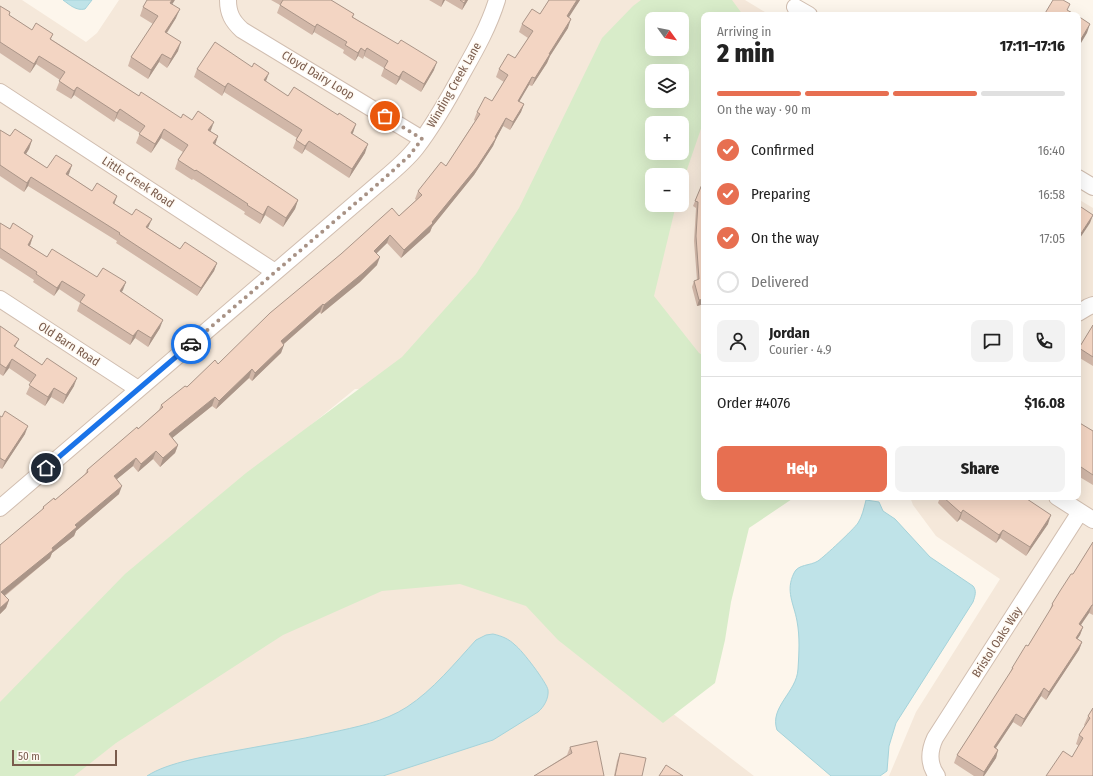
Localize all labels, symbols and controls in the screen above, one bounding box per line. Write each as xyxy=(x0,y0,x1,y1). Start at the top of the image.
north arrow xyxy=(645,12,689,56)
map controls xyxy=(645,12,689,212)
text: Arriving in xyxy=(717,24,771,39)
text: 17:11–17:16 xyxy=(1000,37,1065,55)
text: 2 min xyxy=(717,38,775,69)
street label: Winding Creek Lane xyxy=(424,40,484,130)
street label: Cloyd Dairy Loop xyxy=(279,48,357,102)
button: layers xyxy=(645,64,689,108)
pin xyxy=(368,99,402,133)
text: On the way · 90 m xyxy=(717,102,811,117)
icon: bag xyxy=(374,105,396,127)
button: + xyxy=(645,116,689,160)
icon: check xyxy=(717,139,739,161)
text: Confirmed xyxy=(751,141,814,159)
text: 16:40 xyxy=(1038,143,1065,158)
street label: Little Creek Road xyxy=(99,154,177,210)
button: − xyxy=(645,168,689,212)
icon: check xyxy=(717,183,739,205)
text: Preparing xyxy=(751,185,810,203)
text: 16:58 xyxy=(1038,187,1065,202)
icon: check xyxy=(717,227,739,249)
text: On the way xyxy=(751,229,819,247)
text: 17:05 xyxy=(1039,231,1065,246)
text: Delivered xyxy=(751,273,809,291)
street label: Old Barn Road xyxy=(36,319,102,369)
button: person xyxy=(717,320,759,362)
button: chat xyxy=(971,320,1013,362)
button: phone xyxy=(1023,320,1065,362)
courier xyxy=(171,324,211,364)
text: Jordan xyxy=(769,324,810,342)
icon: car xyxy=(180,333,202,355)
text: Courier · 4.9 xyxy=(769,342,832,357)
text: Order #4076 xyxy=(717,394,791,412)
text: $16.08 xyxy=(1025,394,1065,412)
button: Help xyxy=(717,446,887,492)
button: Share xyxy=(895,446,1065,492)
pin xyxy=(29,451,63,485)
icon: home xyxy=(35,457,57,479)
street label: Bristol Oaks Way xyxy=(969,604,1025,680)
scale bar xyxy=(12,748,117,767)
text: 50 m xyxy=(18,750,40,763)

